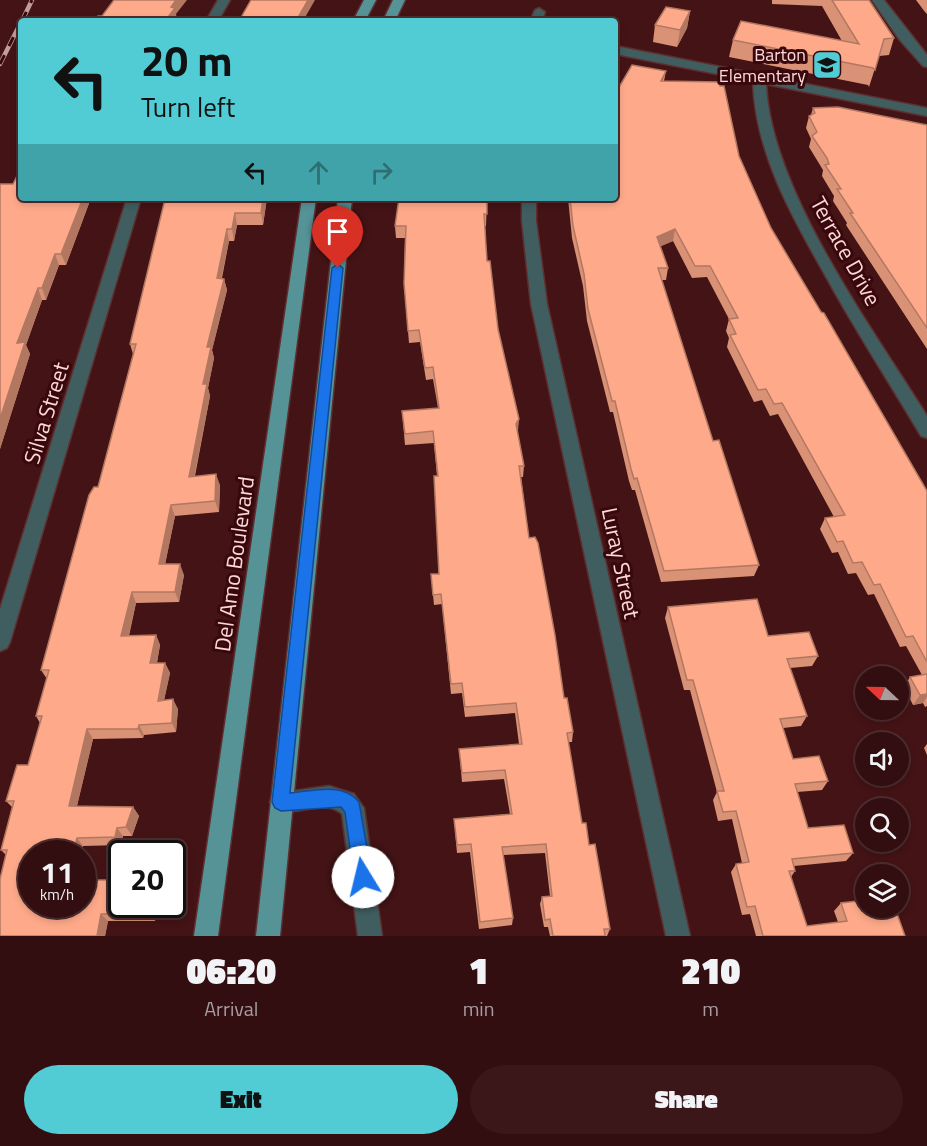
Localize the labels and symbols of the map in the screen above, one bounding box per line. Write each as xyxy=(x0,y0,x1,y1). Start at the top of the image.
place label: Barton Elementary xyxy=(719,41,806,89)
school or university icon: Barton Elementary xyxy=(811,49,843,81)
street label: Terrace Drive xyxy=(802,190,890,312)
pin xyxy=(312,206,363,268)
street label: Silva Street xyxy=(14,358,78,468)
street label: Del Amo Boulevard xyxy=(205,474,263,654)
street label: Luray Street xyxy=(593,504,649,622)
north arrow xyxy=(855,666,909,720)
speed limit sign: 20 xyxy=(108,840,186,918)
position arrow xyxy=(331,845,395,909)

